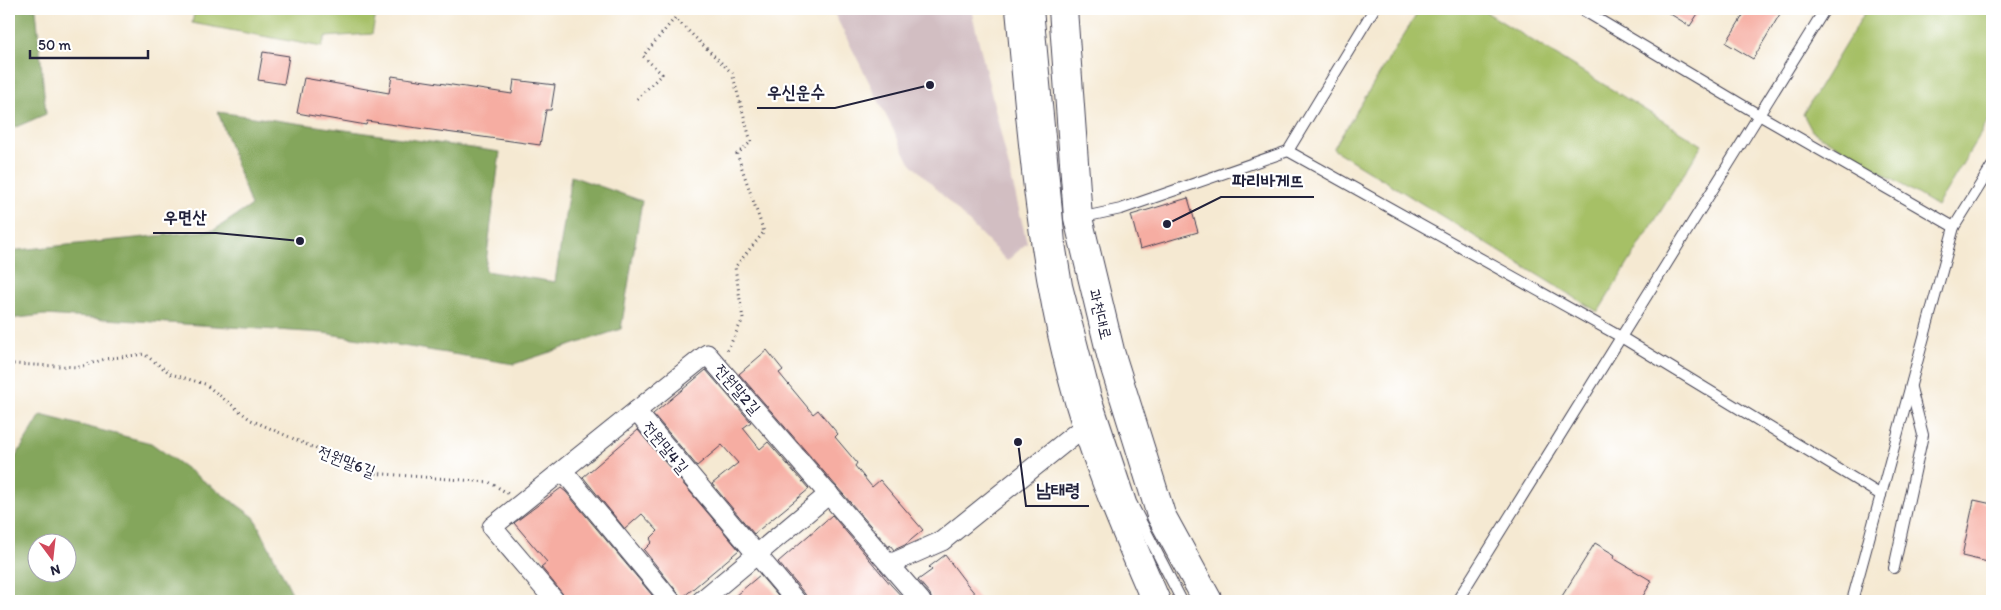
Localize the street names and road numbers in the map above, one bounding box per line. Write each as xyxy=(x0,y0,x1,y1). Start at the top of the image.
street label: 과천대로 xyxy=(1085,287,1116,341)
street label: 전원말2길 xyxy=(711,360,765,418)
street label: 전원말4길 xyxy=(639,418,693,477)
street label: 전원말6길 xyxy=(315,442,378,481)

